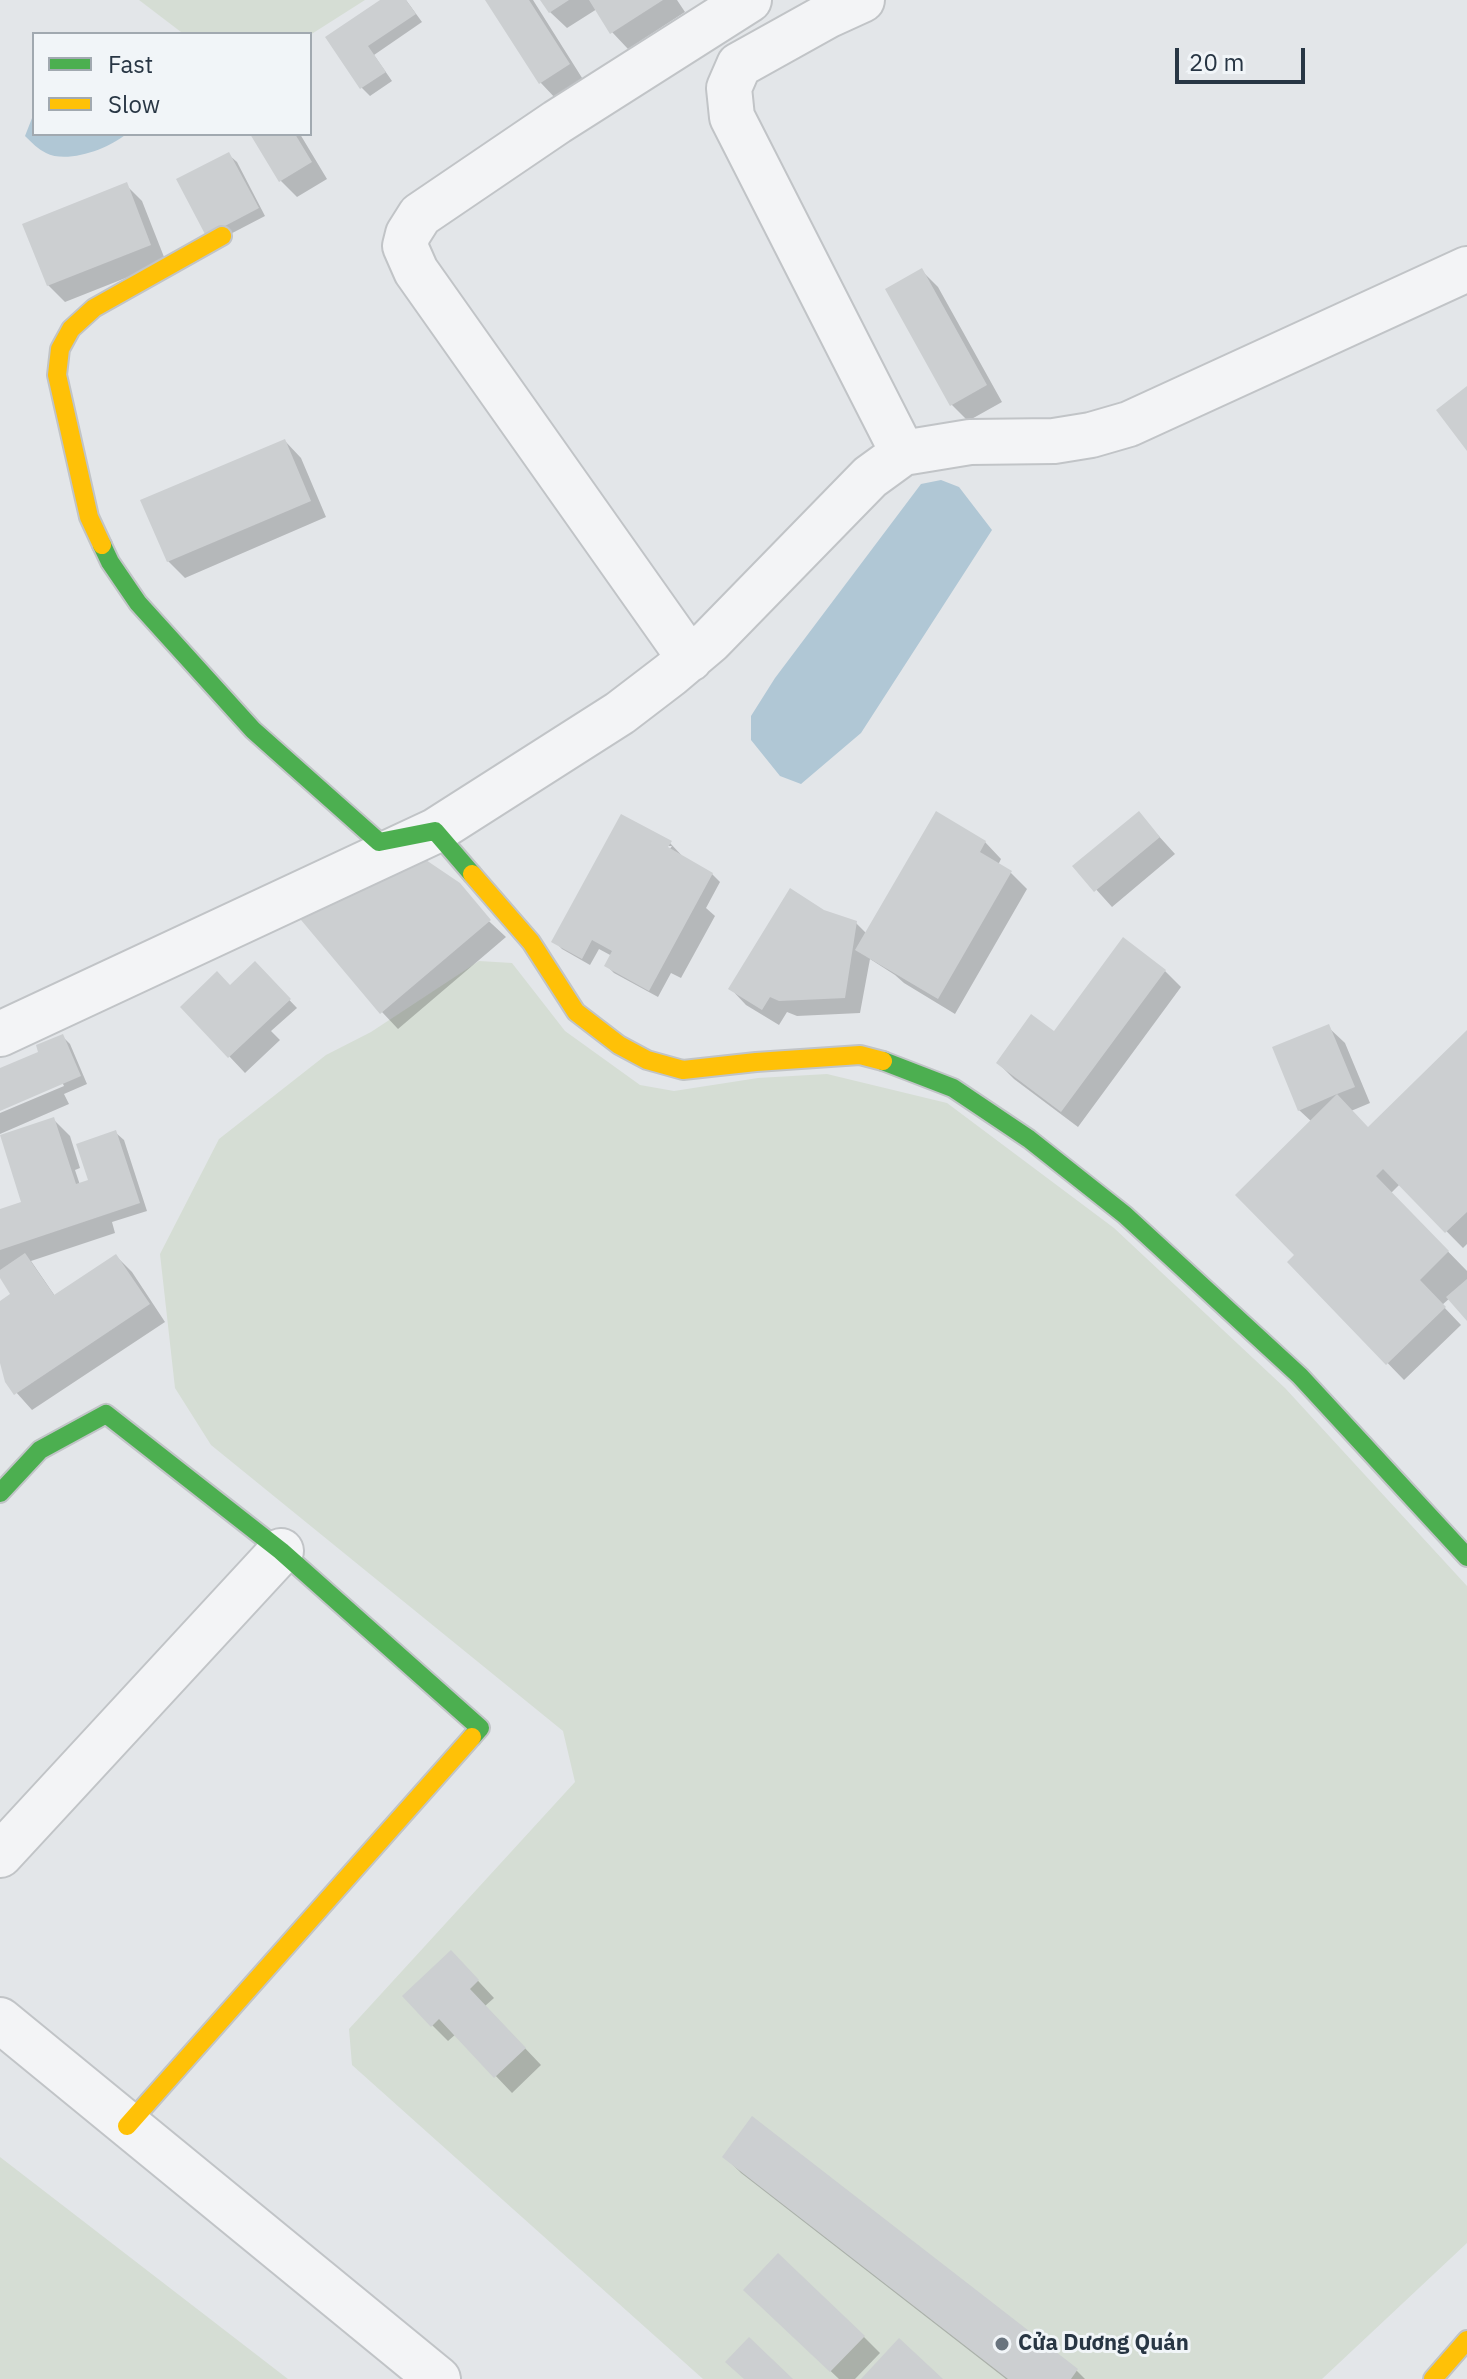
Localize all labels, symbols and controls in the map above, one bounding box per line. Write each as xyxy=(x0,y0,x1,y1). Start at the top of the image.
legend xyxy=(32,32,312,136)
scale bar xyxy=(1179,32,1309,82)
text: 20 m xyxy=(1189,46,1244,78)
text: Fast xyxy=(108,48,153,80)
text: Slow xyxy=(108,88,160,120)
place label: Cửa Dương Quán xyxy=(1018,2331,1189,2357)
marker: Cửa Dương Quán xyxy=(993,2335,1011,2353)

